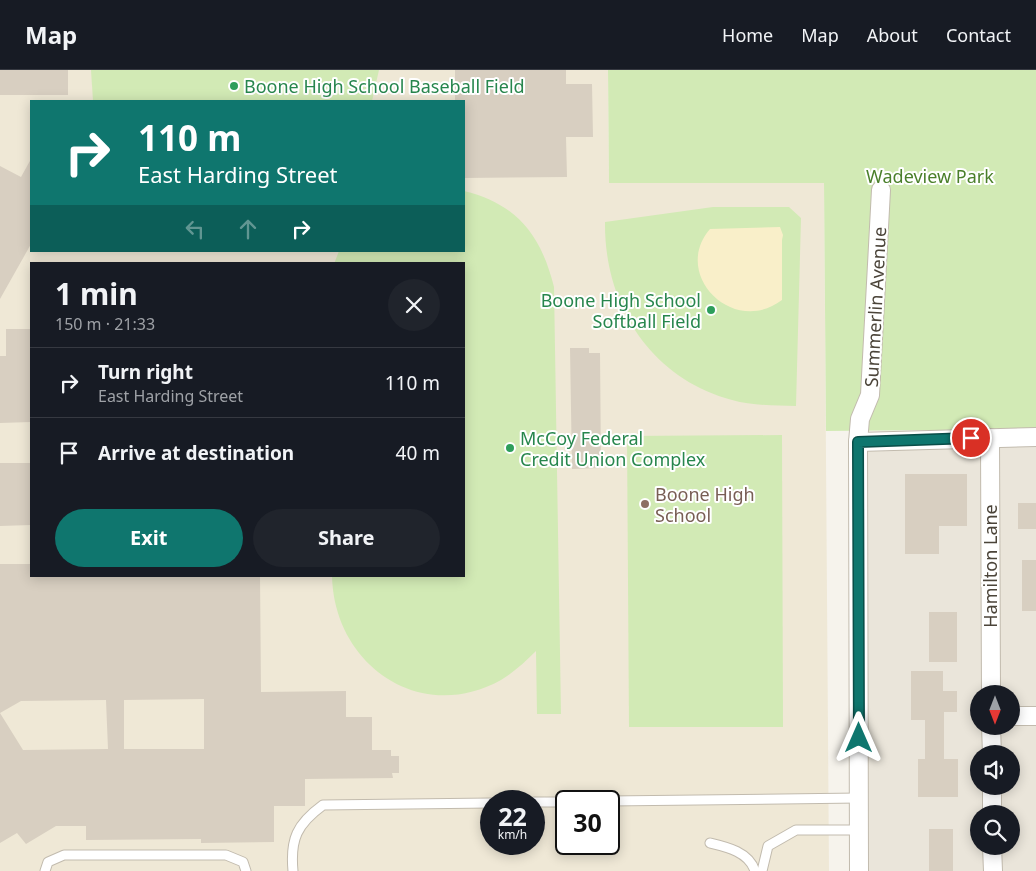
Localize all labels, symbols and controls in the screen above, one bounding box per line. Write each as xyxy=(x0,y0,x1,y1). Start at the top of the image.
text: Map xyxy=(25,18,77,51)
text: Home xyxy=(722,23,773,47)
text: Map xyxy=(801,23,839,47)
text: About xyxy=(867,23,918,47)
text: Contact xyxy=(946,23,1011,47)
place label: Boone High School Baseball Field xyxy=(244,74,525,98)
marker: Boone High School Baseball Field xyxy=(228,80,240,92)
text: 110 m xyxy=(138,114,241,161)
icon: right xyxy=(55,120,120,185)
text: East Harding Street xyxy=(138,159,338,189)
park label: Wadeview Park xyxy=(866,164,994,188)
icon: left xyxy=(181,215,209,243)
icon: ahead xyxy=(234,215,262,243)
icon: right xyxy=(287,215,315,243)
street label: Summerlin Avenue xyxy=(859,226,891,388)
text: 1 min xyxy=(55,273,138,314)
button: close xyxy=(388,279,440,331)
place label: Boone High School Softball Field xyxy=(541,288,701,333)
marker: Boone High School Softball Field xyxy=(705,304,717,316)
text: 150 m · 21:33 xyxy=(55,313,155,335)
text: Turn right xyxy=(98,359,193,385)
icon: right xyxy=(55,369,83,397)
text: 110 m xyxy=(385,370,440,396)
text: East Harding Street xyxy=(98,385,243,407)
pin xyxy=(950,417,992,459)
icon: arrive xyxy=(957,424,985,452)
place label: McCoy Federal Credit Union Complex xyxy=(520,426,706,471)
icon: arrive xyxy=(55,439,83,467)
text: Arrive at destination xyxy=(98,440,294,466)
text: 40 m xyxy=(396,440,440,466)
marker: McCoy Federal Credit Union Complex xyxy=(504,442,516,454)
place label: Boone High School xyxy=(655,482,755,527)
marker: Boone High School xyxy=(639,498,651,510)
street label: Hamilton Lane xyxy=(978,504,1002,628)
button: Exit xyxy=(55,509,243,567)
button: Share xyxy=(253,509,440,567)
north arrow xyxy=(970,685,1020,735)
map controls xyxy=(970,685,1020,855)
position arrow xyxy=(832,711,884,763)
button: sound xyxy=(970,745,1020,795)
speed limit sign: 30 xyxy=(555,790,620,855)
text: 22 xyxy=(498,799,527,833)
button: search xyxy=(970,805,1020,855)
text: km/h xyxy=(498,826,527,843)

